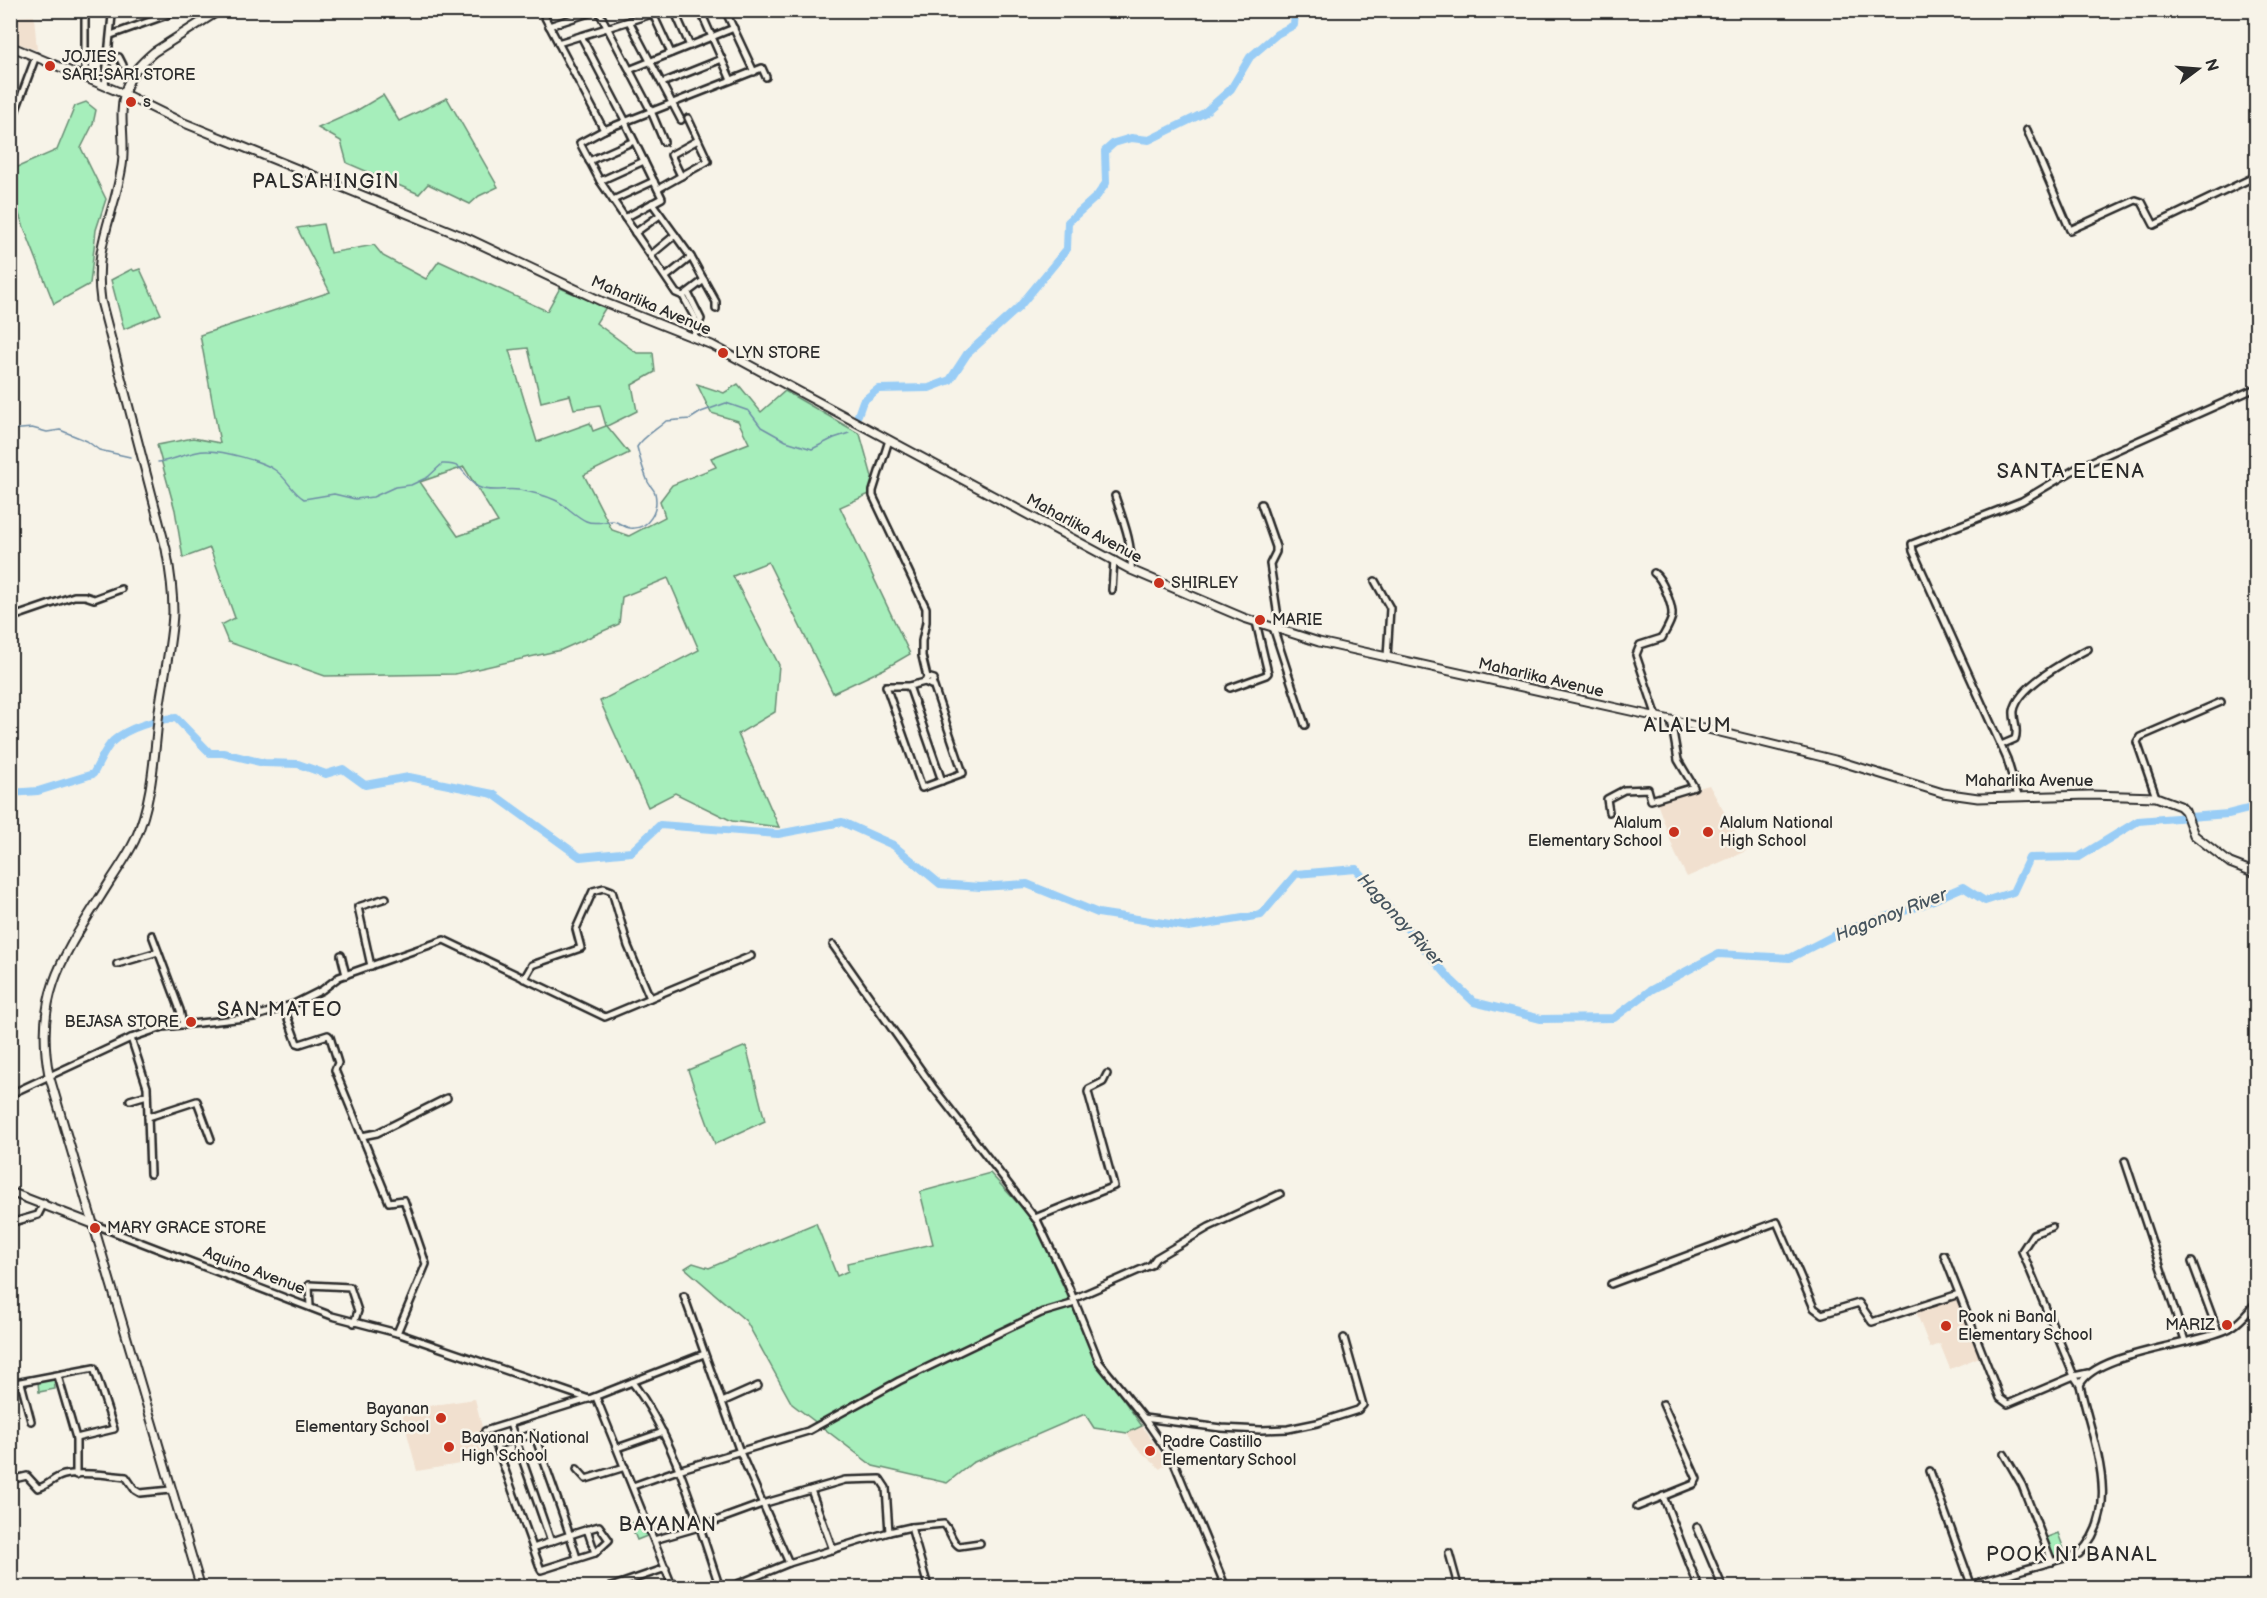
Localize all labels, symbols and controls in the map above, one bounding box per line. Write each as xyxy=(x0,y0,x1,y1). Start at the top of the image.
north arrow xyxy=(2168,39,2228,99)
place label: JOJIES SARI-SARI STORE xyxy=(62,48,196,85)
text: N xyxy=(2200,57,2222,74)
marker: JOJIES SARI-SARI STORE xyxy=(43,59,57,73)
place label: s xyxy=(143,93,151,112)
marker: s xyxy=(124,95,138,109)
district label: PALSAHINGIN xyxy=(252,170,400,194)
street label: Maharlika Avenue xyxy=(588,272,714,340)
place label: LYN STORE xyxy=(735,344,820,363)
marker: LYN STORE xyxy=(716,346,730,360)
district label: SANTA ELENA xyxy=(1997,460,2145,484)
street label: Maharlika Avenue xyxy=(1023,490,1146,568)
place label: SHIRLEY xyxy=(1171,574,1238,593)
marker: SHIRLEY xyxy=(1152,576,1166,590)
place label: MARIE xyxy=(1272,611,1322,630)
marker: MARIE xyxy=(1253,613,1267,627)
street label: Maharlika Avenue xyxy=(1476,654,1606,702)
district label: ALALUM xyxy=(1644,714,1732,738)
street label: Maharlika Avenue xyxy=(1965,772,2094,791)
place label: Alalum Elementary School xyxy=(1528,814,1662,851)
place label: Alalum National High School xyxy=(1720,814,1833,851)
marker: Alalum Elementary School xyxy=(1667,825,1681,839)
marker: Alalum National High School xyxy=(1701,825,1715,839)
water label: Hagonoy River xyxy=(1353,869,1448,972)
water label: Hagonoy River xyxy=(1832,884,1951,946)
district label: SAN MATEO xyxy=(217,998,343,1022)
place label: BEJASA STORE xyxy=(65,1013,179,1032)
marker: BEJASA STORE xyxy=(184,1015,198,1029)
place label: MARY GRACE STORE xyxy=(107,1219,266,1238)
marker: MARY GRACE STORE xyxy=(88,1221,102,1235)
street label: Aquino Avenue xyxy=(200,1243,308,1299)
place label: Pook ni Banal Elementary School xyxy=(1958,1308,2092,1345)
place label: MARIZ xyxy=(2165,1316,2215,1335)
marker: MARIZ xyxy=(2220,1318,2234,1332)
marker: Pook ni Banal Elementary School xyxy=(1939,1319,1953,1333)
place label: Bayanan Elementary School xyxy=(295,1400,429,1437)
marker: Bayanan Elementary School xyxy=(434,1411,448,1425)
place label: Bayanan National High School xyxy=(461,1429,589,1466)
place label: Padre Castillo Elementary School xyxy=(1162,1433,1296,1470)
marker: Bayanan National High School xyxy=(442,1440,456,1454)
marker: Padre Castillo Elementary School xyxy=(1143,1444,1157,1458)
district label: BAYANAN xyxy=(619,1513,718,1537)
district label: POOK NI BANAL xyxy=(1986,1543,2158,1567)

